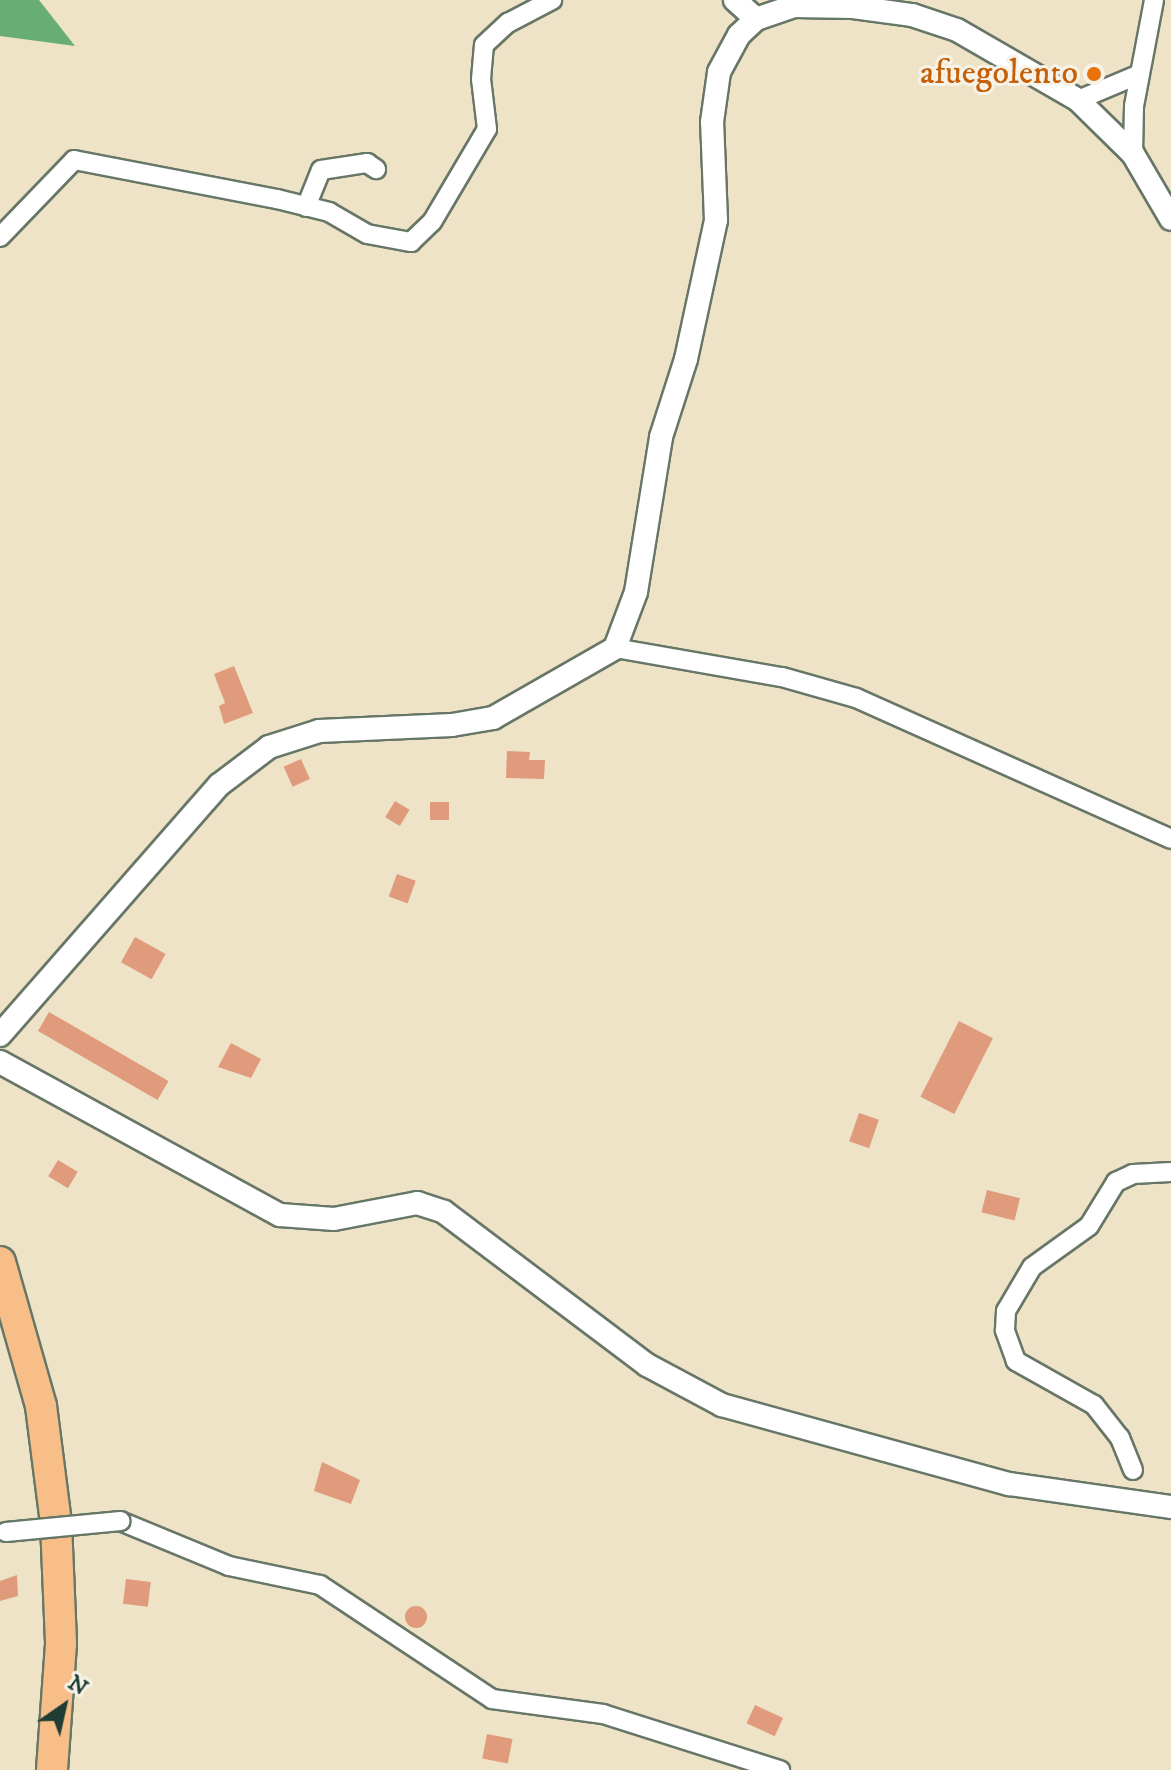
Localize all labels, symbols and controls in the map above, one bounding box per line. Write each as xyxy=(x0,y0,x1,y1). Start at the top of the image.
place label: afuegolento xyxy=(920,54,1078,94)
marker: afuegolento xyxy=(1085,65,1103,83)
north arrow xyxy=(24,1666,104,1746)
text: N xyxy=(63,1669,93,1702)

